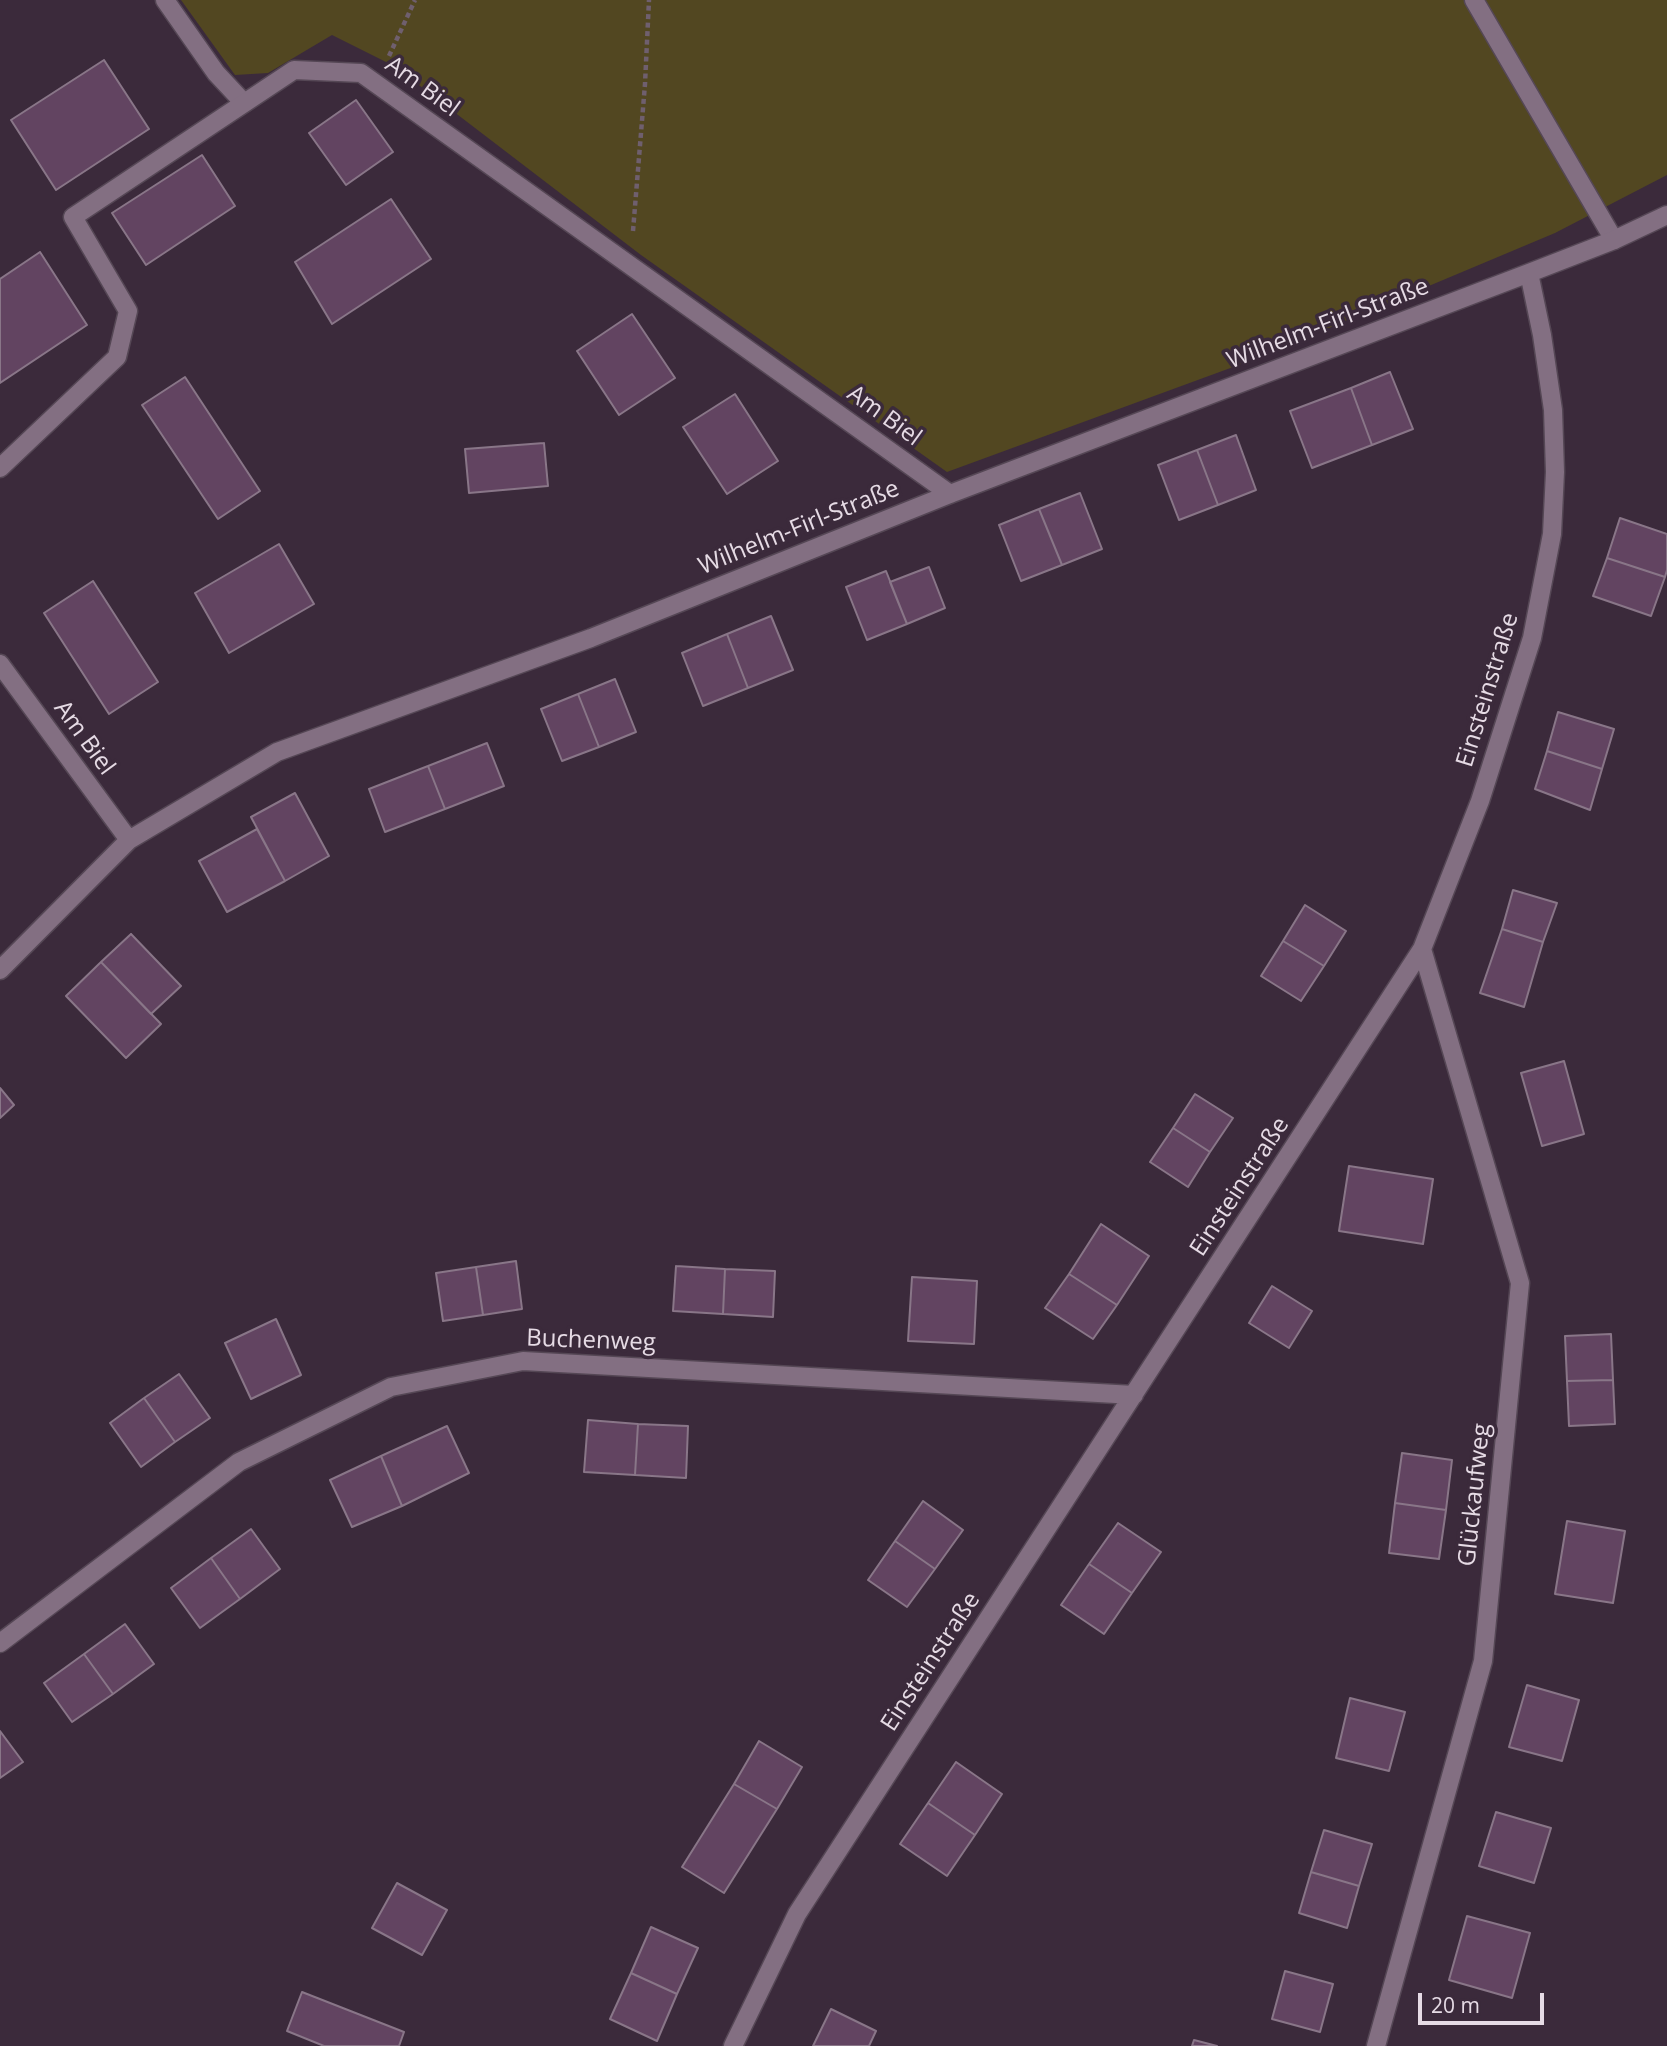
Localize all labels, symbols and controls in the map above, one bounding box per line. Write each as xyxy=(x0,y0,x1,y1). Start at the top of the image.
street label: Am Biel xyxy=(379,50,465,124)
street label: Wilhelm-Firl-Straße xyxy=(1223,272,1433,376)
street label: Am Biel xyxy=(841,379,927,453)
street label: Wilhelm-Firl-Straße xyxy=(694,475,904,581)
street label: Einsteinstraße xyxy=(1451,609,1525,771)
street label: Am Biel xyxy=(47,695,121,781)
street label: Einsteinstraße xyxy=(1184,1112,1296,1262)
street label: Buchenweg xyxy=(526,1324,656,1358)
street label: Glückaufweg xyxy=(1453,1422,1497,1568)
street label: Einsteinstraße xyxy=(875,1587,987,1737)
scale bar xyxy=(1422,1980,1548,2024)
text: 20 m xyxy=(1431,1991,1480,2019)

